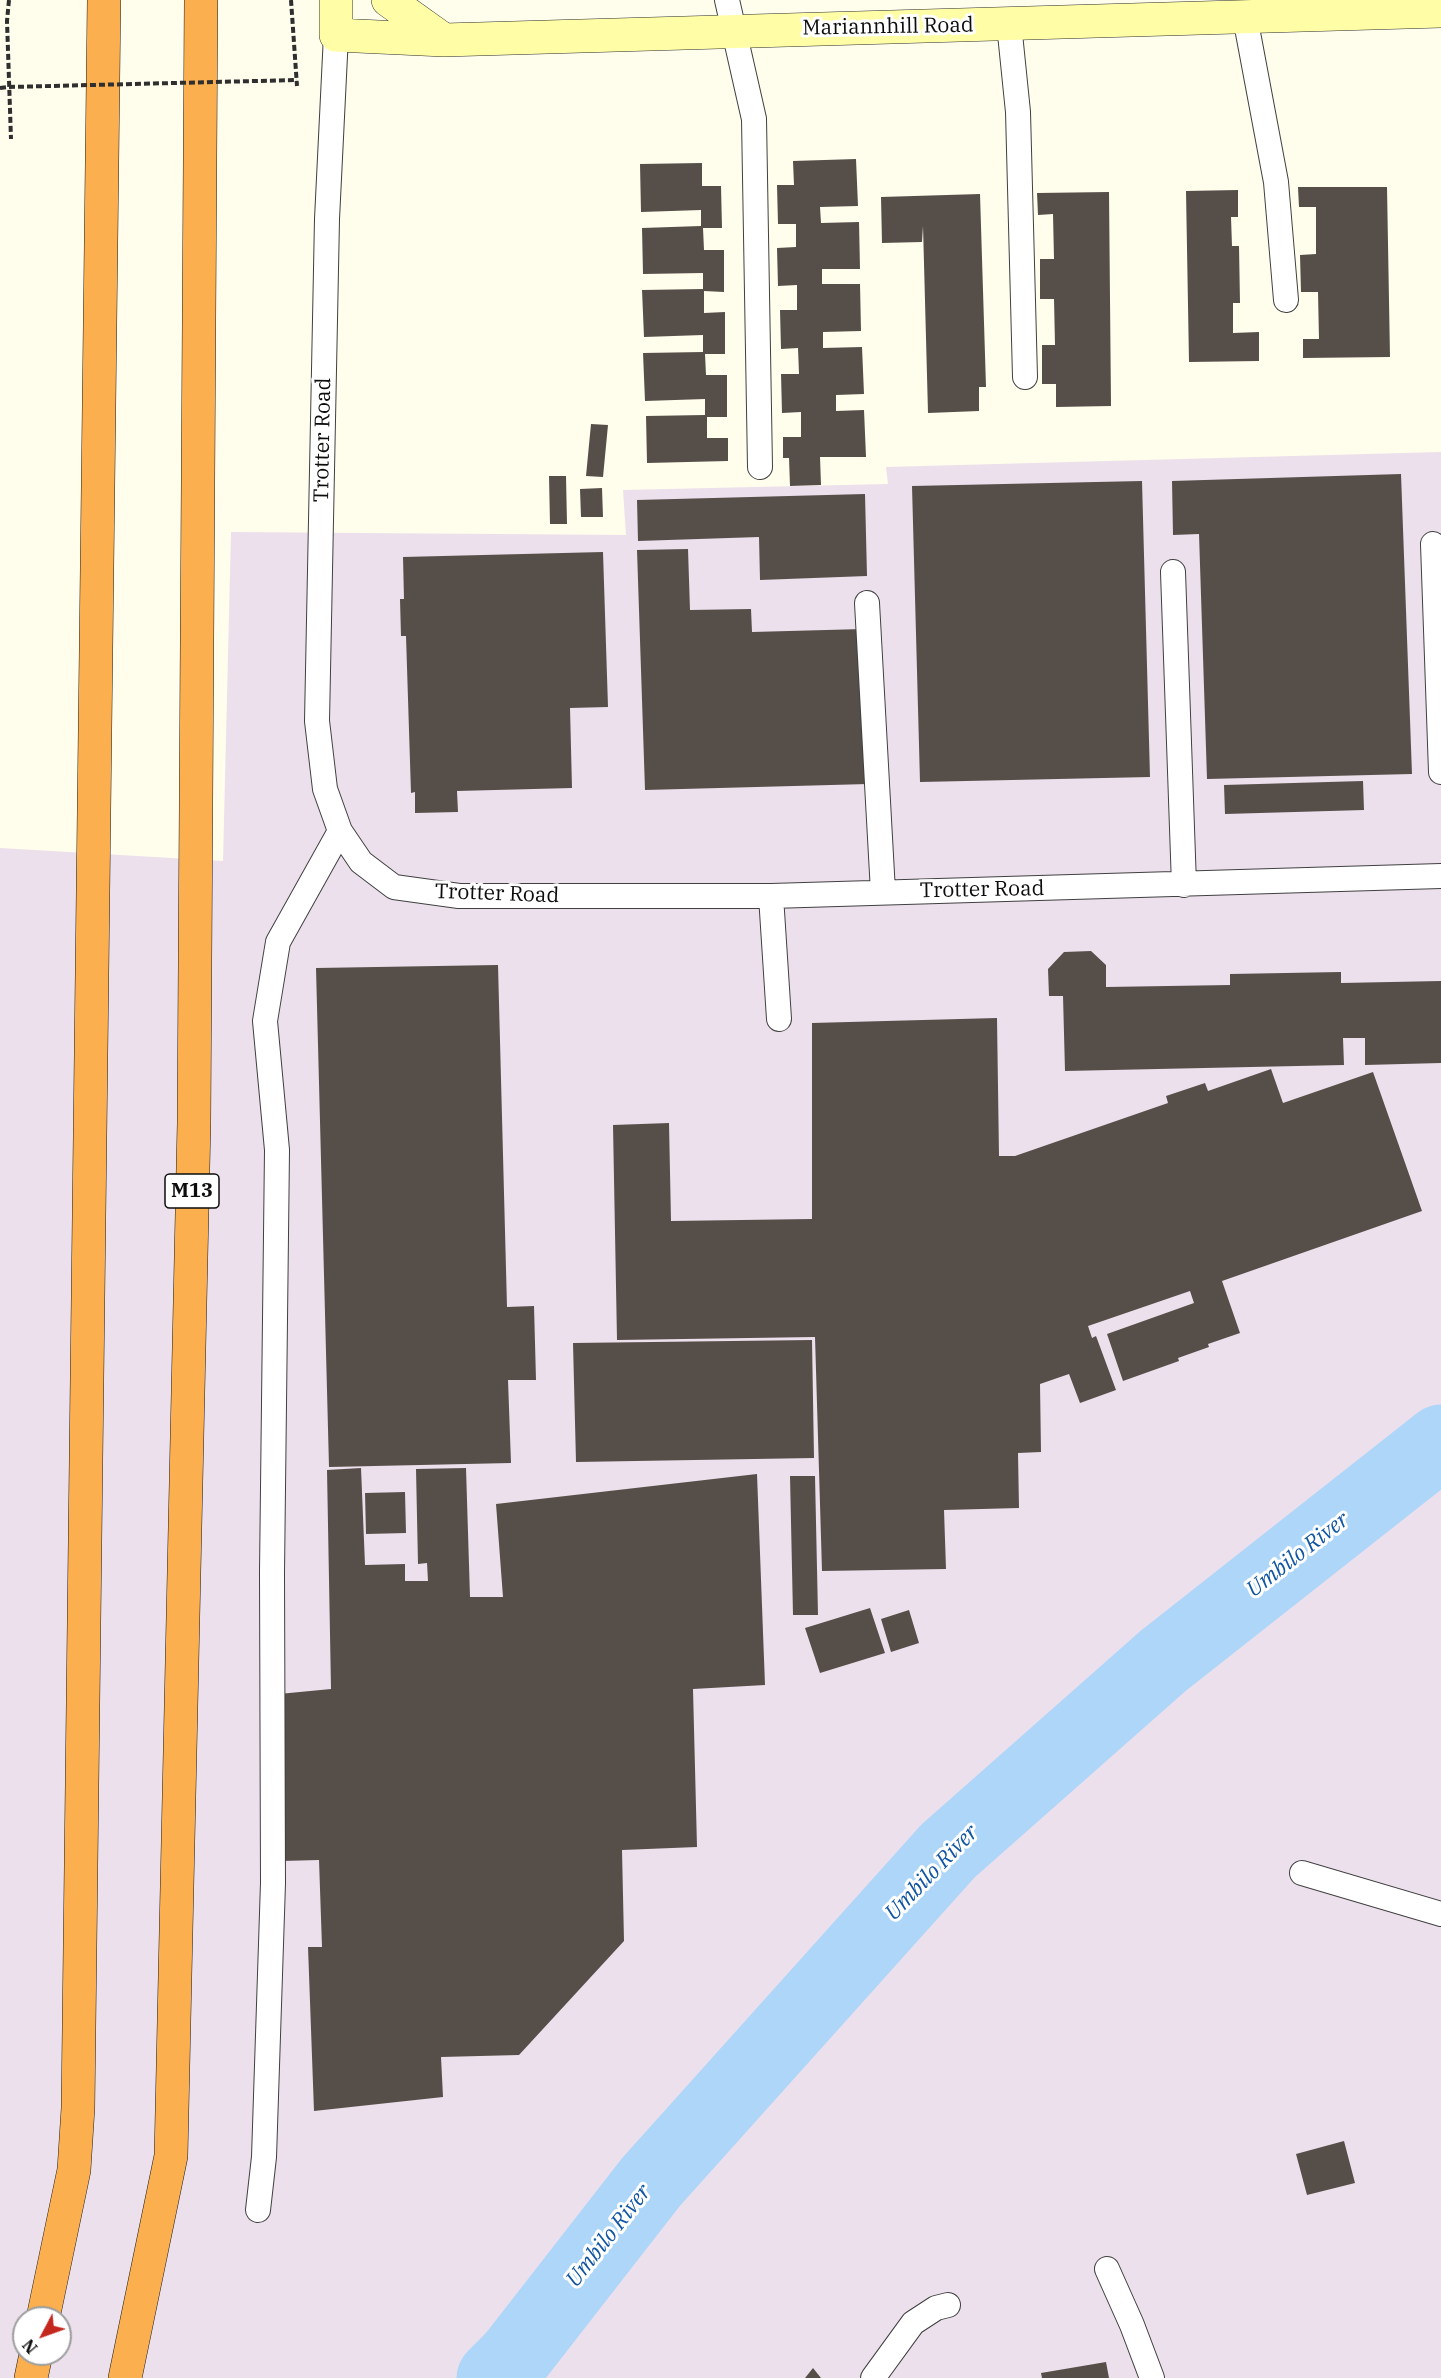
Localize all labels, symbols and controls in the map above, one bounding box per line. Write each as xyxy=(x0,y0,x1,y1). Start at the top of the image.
street label: Mariannhill Road xyxy=(802,13,974,41)
street label: Trotter Road xyxy=(309,377,337,503)
street label: Trotter Road xyxy=(919,876,1045,904)
street label: Trotter Road xyxy=(434,879,560,909)
road number: M13 xyxy=(165,1174,219,1208)
water label: Umbilo River xyxy=(1242,1507,1354,1603)
water label: Umbilo River xyxy=(880,1820,984,1926)
water label: Umbilo River xyxy=(561,2180,657,2292)
north arrow xyxy=(12,2306,72,2366)
text: N xyxy=(18,2335,42,2358)

